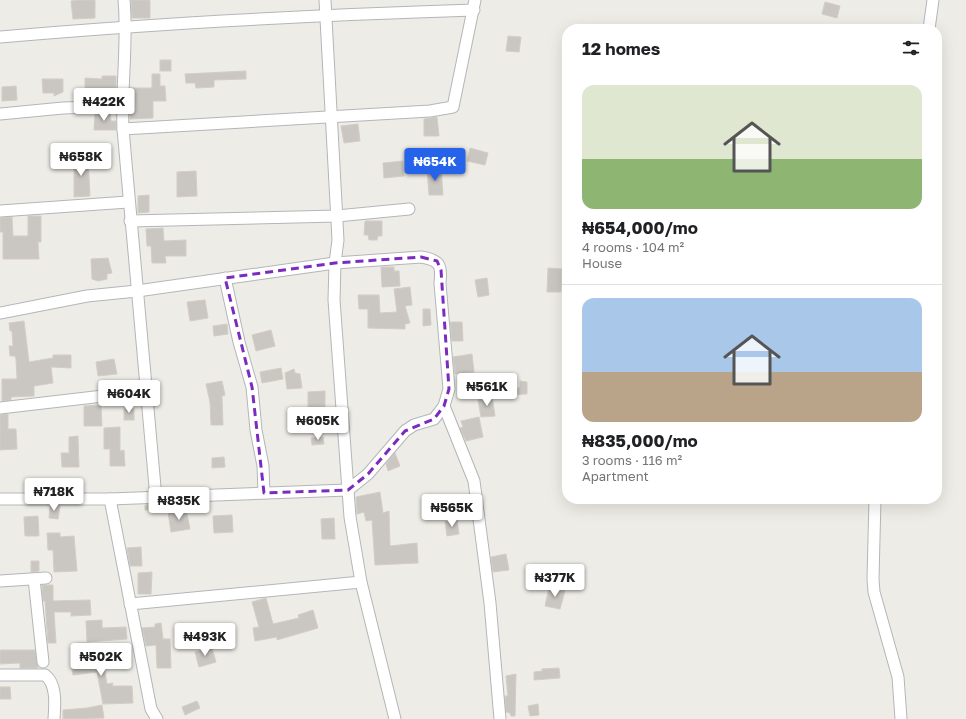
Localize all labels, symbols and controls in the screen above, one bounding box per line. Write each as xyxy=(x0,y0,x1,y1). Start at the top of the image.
icon: filters xyxy=(900,37,922,59)
text: 12 homes xyxy=(582,38,660,59)
pin: ₦422K xyxy=(76,88,132,122)
text: ₦422K xyxy=(83,93,125,109)
icon: home xyxy=(716,111,788,183)
pin: ₦658K xyxy=(53,143,109,177)
text: ₦658K xyxy=(59,148,103,164)
pin: ₦654K xyxy=(407,148,463,182)
text: ₦654K xyxy=(413,153,457,169)
text: ₦654,000/mo xyxy=(582,217,698,238)
text: 4 rooms · 104 m² xyxy=(582,239,684,255)
text: House xyxy=(582,255,622,271)
icon: home xyxy=(716,324,788,396)
pin: ₦561K xyxy=(459,373,515,407)
text: ₦561K xyxy=(466,378,508,394)
pin: ₦604K xyxy=(101,380,157,414)
text: ₦604K xyxy=(107,385,151,401)
pin: ₦605K xyxy=(290,407,346,441)
text: ₦605K xyxy=(296,412,340,428)
text: ₦835,000/mo xyxy=(582,430,698,451)
text: 3 rooms · 116 m² xyxy=(582,452,682,468)
text: Apartment xyxy=(582,468,649,484)
pin: ₦718K xyxy=(26,478,82,512)
text: ₦718K xyxy=(34,483,74,499)
pin: ₦835K xyxy=(151,487,207,521)
text: ₦835K xyxy=(158,492,201,508)
pin: ₦565K xyxy=(424,494,480,528)
text: ₦565K xyxy=(431,499,473,515)
pin: ₦377K xyxy=(527,564,583,598)
text: ₦377K xyxy=(535,569,575,585)
pin: ₦493K xyxy=(177,623,233,657)
text: ₦493K xyxy=(183,628,227,644)
pin: ₦502K xyxy=(73,643,129,677)
text: ₦502K xyxy=(79,648,123,664)

